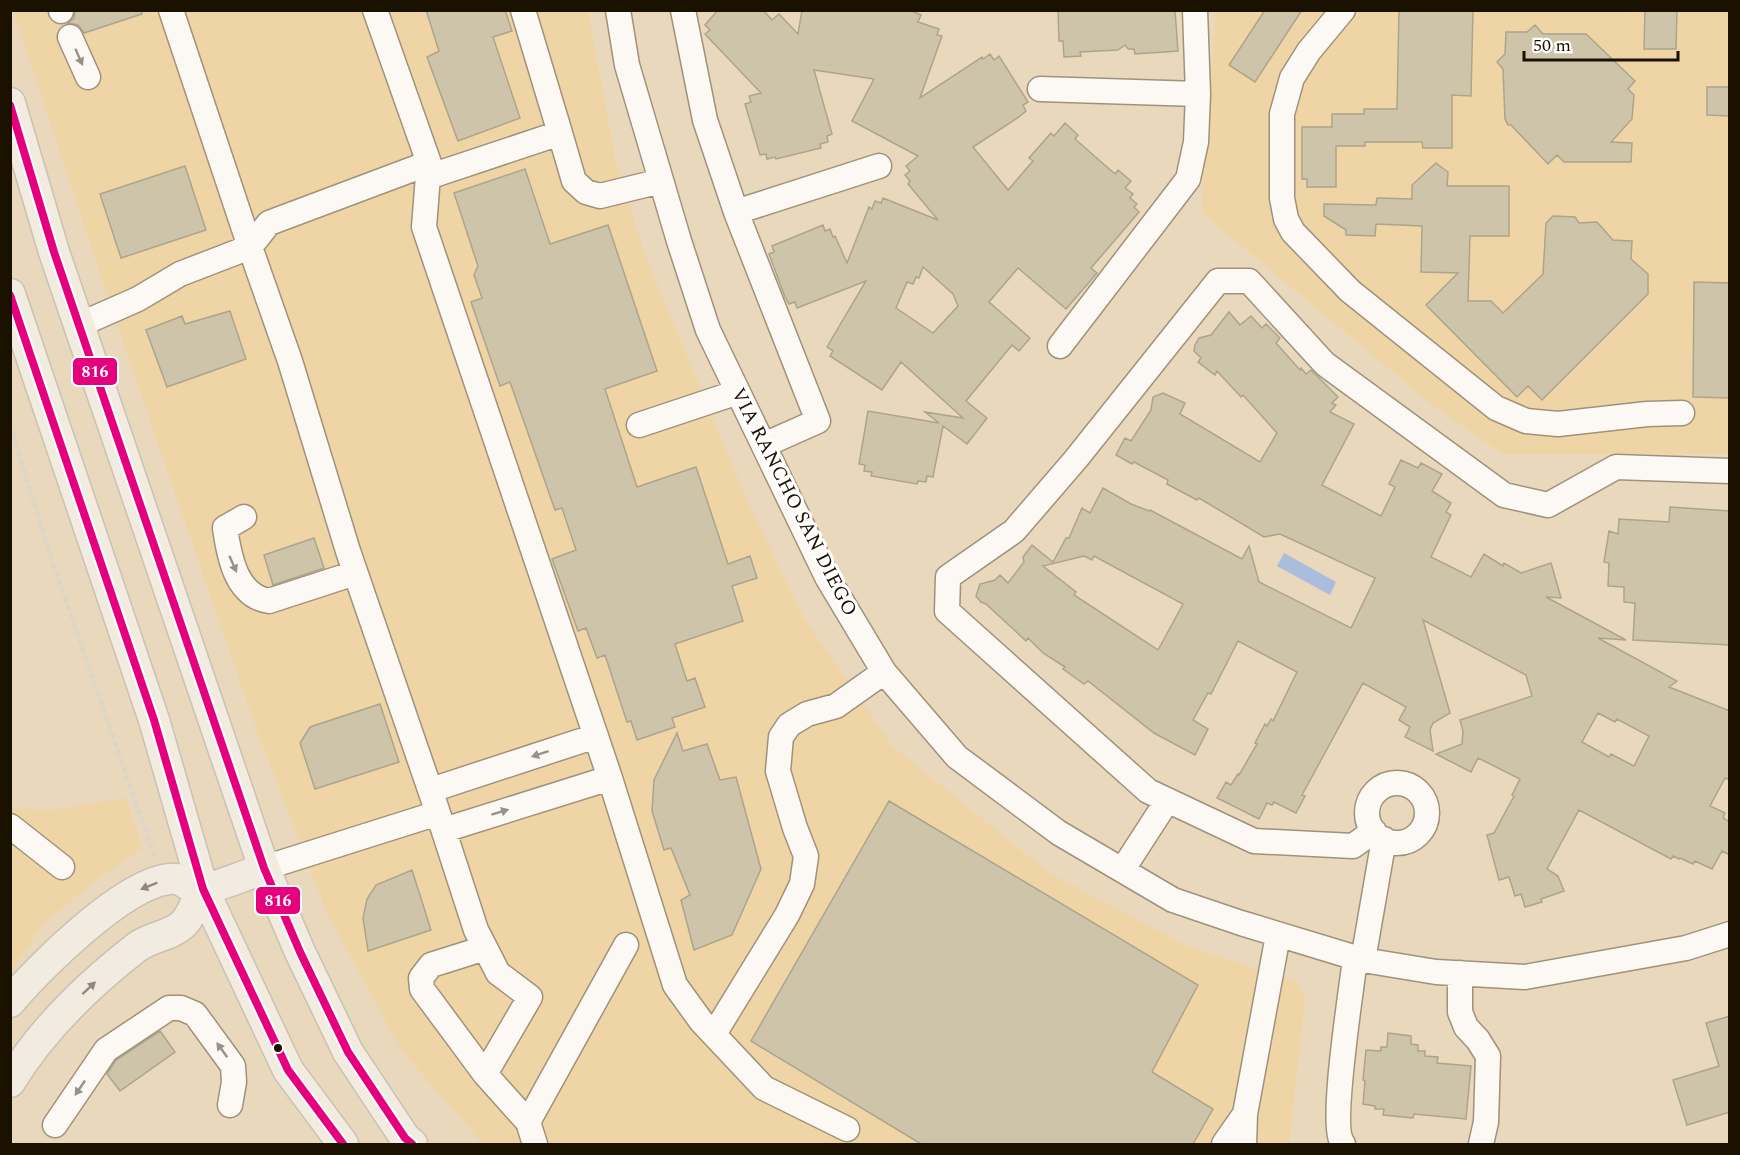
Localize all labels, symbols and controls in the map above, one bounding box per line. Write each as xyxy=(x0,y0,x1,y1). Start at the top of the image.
scale bar xyxy=(1524,24,1678,62)
text: 50 m xyxy=(1533,32,1571,59)
one-way arrow xyxy=(75,48,84,66)
line badge: 816 xyxy=(72,357,118,386)
text: 816 xyxy=(82,360,108,384)
street label: VIA RANCHO SAN DIEGO xyxy=(723,383,865,621)
one-way arrow xyxy=(229,555,238,573)
one-way arrow xyxy=(531,750,549,760)
one-way arrow xyxy=(491,807,509,816)
one-way arrow xyxy=(140,882,158,891)
line badge: 816 xyxy=(255,886,301,915)
text: 816 xyxy=(265,889,291,913)
one-way arrow xyxy=(81,982,95,996)
unlabelled marker xyxy=(272,1042,284,1054)
one-way arrow xyxy=(216,1043,228,1059)
one-way arrow xyxy=(74,1080,86,1096)

